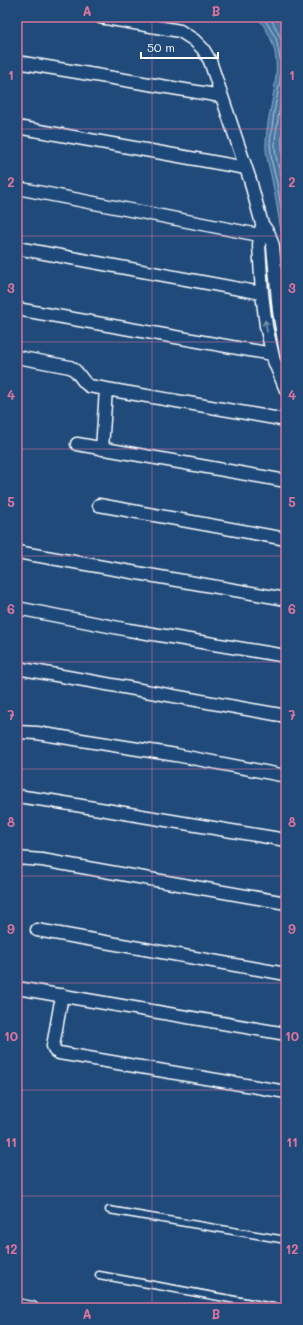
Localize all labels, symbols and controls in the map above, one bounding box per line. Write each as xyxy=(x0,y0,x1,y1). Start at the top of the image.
text: A xyxy=(82,2,92,19)
text: B xyxy=(212,2,221,19)
scale bar xyxy=(141,34,218,60)
text: 50 m xyxy=(147,39,175,55)
text: 1 xyxy=(8,66,14,83)
text: 1 xyxy=(289,66,295,83)
text: 2 xyxy=(7,173,15,190)
text: 2 xyxy=(288,173,296,190)
text: 3 xyxy=(7,279,15,296)
text: 3 xyxy=(288,279,296,296)
one-way arrow xyxy=(262,320,270,333)
text: 4 xyxy=(7,386,15,403)
text: 4 xyxy=(288,386,296,403)
text: 5 xyxy=(7,493,15,510)
text: 5 xyxy=(288,493,296,510)
text: 6 xyxy=(7,600,15,617)
text: 6 xyxy=(288,600,296,617)
text: 7 xyxy=(7,706,15,723)
text: 7 xyxy=(288,706,296,723)
text: 8 xyxy=(7,813,15,830)
text: 8 xyxy=(288,813,296,830)
text: 9 xyxy=(7,920,15,937)
text: 9 xyxy=(288,920,296,937)
text: 10 xyxy=(4,1027,18,1044)
text: 10 xyxy=(285,1027,299,1044)
text: 11 xyxy=(5,1133,17,1150)
text: 11 xyxy=(286,1133,298,1150)
text: 12 xyxy=(4,1240,18,1257)
text: 12 xyxy=(285,1240,299,1257)
text: A xyxy=(82,1305,92,1322)
text: B xyxy=(212,1305,221,1322)

